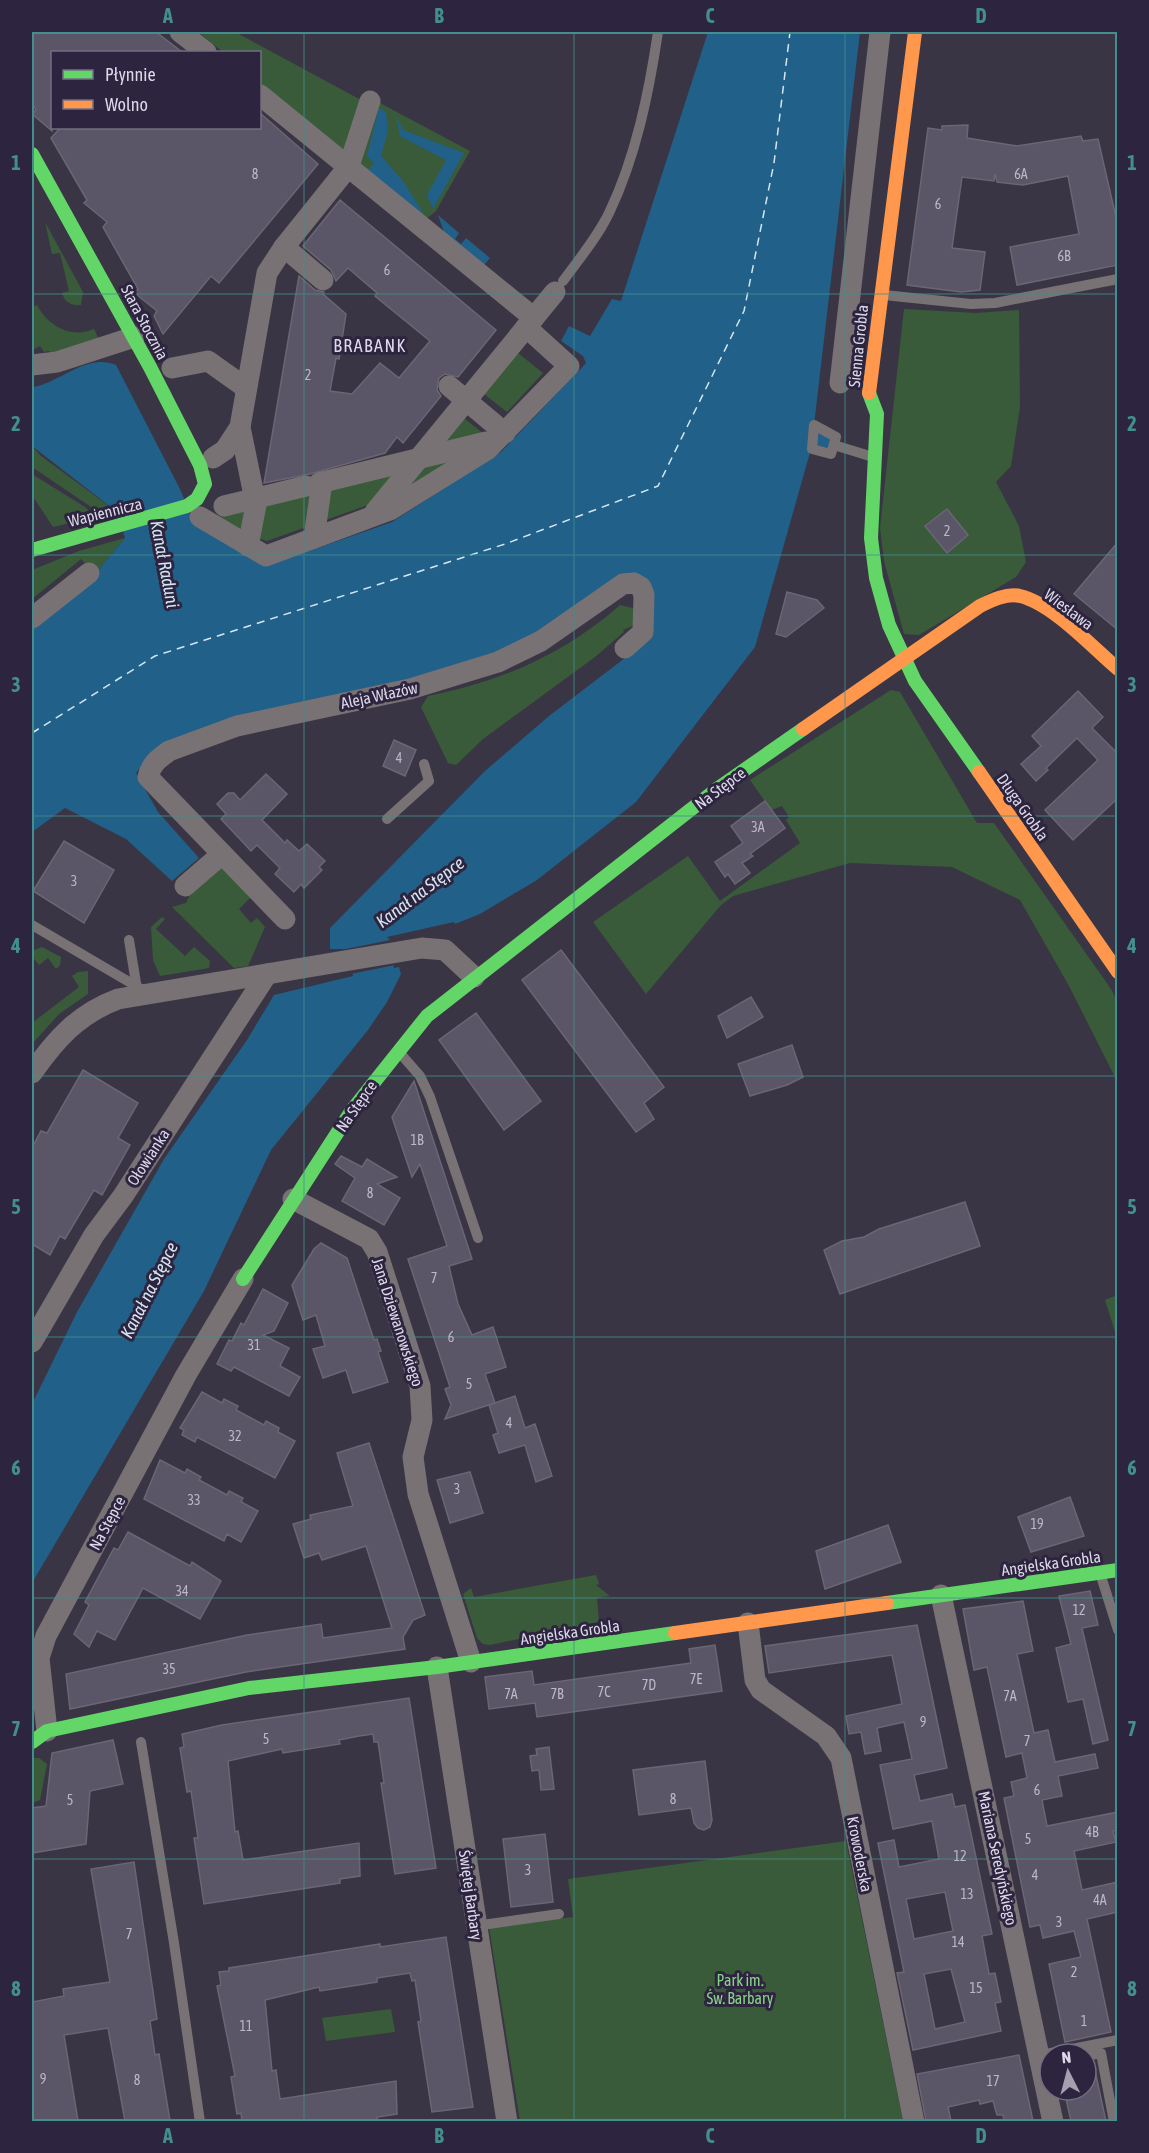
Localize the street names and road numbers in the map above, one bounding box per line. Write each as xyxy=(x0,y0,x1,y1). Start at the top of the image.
street label: Stara Stocznia xyxy=(118,282,172,362)
street label: Sienna Grobla xyxy=(845,304,871,388)
street label: Wapiennicza xyxy=(66,494,144,531)
street label: Wiesława xyxy=(1041,585,1097,633)
street label: Aleja Włazów xyxy=(339,678,420,713)
street label: Na Stępce xyxy=(691,763,749,814)
street label: Długa Grobla xyxy=(993,770,1052,844)
street label: Na Stępce xyxy=(332,1077,381,1136)
street label: Ołowianka xyxy=(123,1125,173,1189)
street label: Jana Dziewanowskiego xyxy=(368,1255,427,1389)
street label: Na Stępce xyxy=(85,1493,130,1553)
street label: Angielska Grobla xyxy=(1000,1547,1102,1580)
street label: Angielska Grobla xyxy=(519,1616,621,1649)
street label: Mariana Seredyńskiego xyxy=(974,1789,1021,1927)
street label: Krowoderska xyxy=(844,1815,876,1893)
street label: Świętej Barbary xyxy=(455,1849,486,1942)

